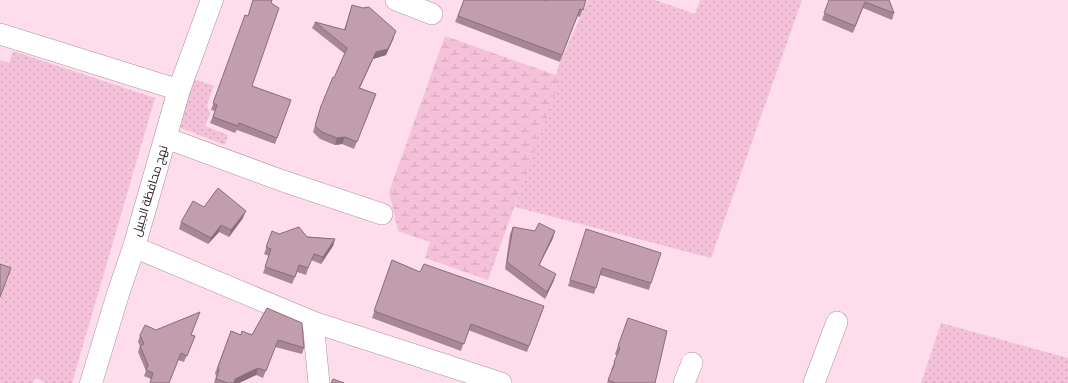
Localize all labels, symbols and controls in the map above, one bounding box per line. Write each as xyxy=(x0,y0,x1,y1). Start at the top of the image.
street label: نهج محافظة الجبيل xyxy=(130,144,171,238)

